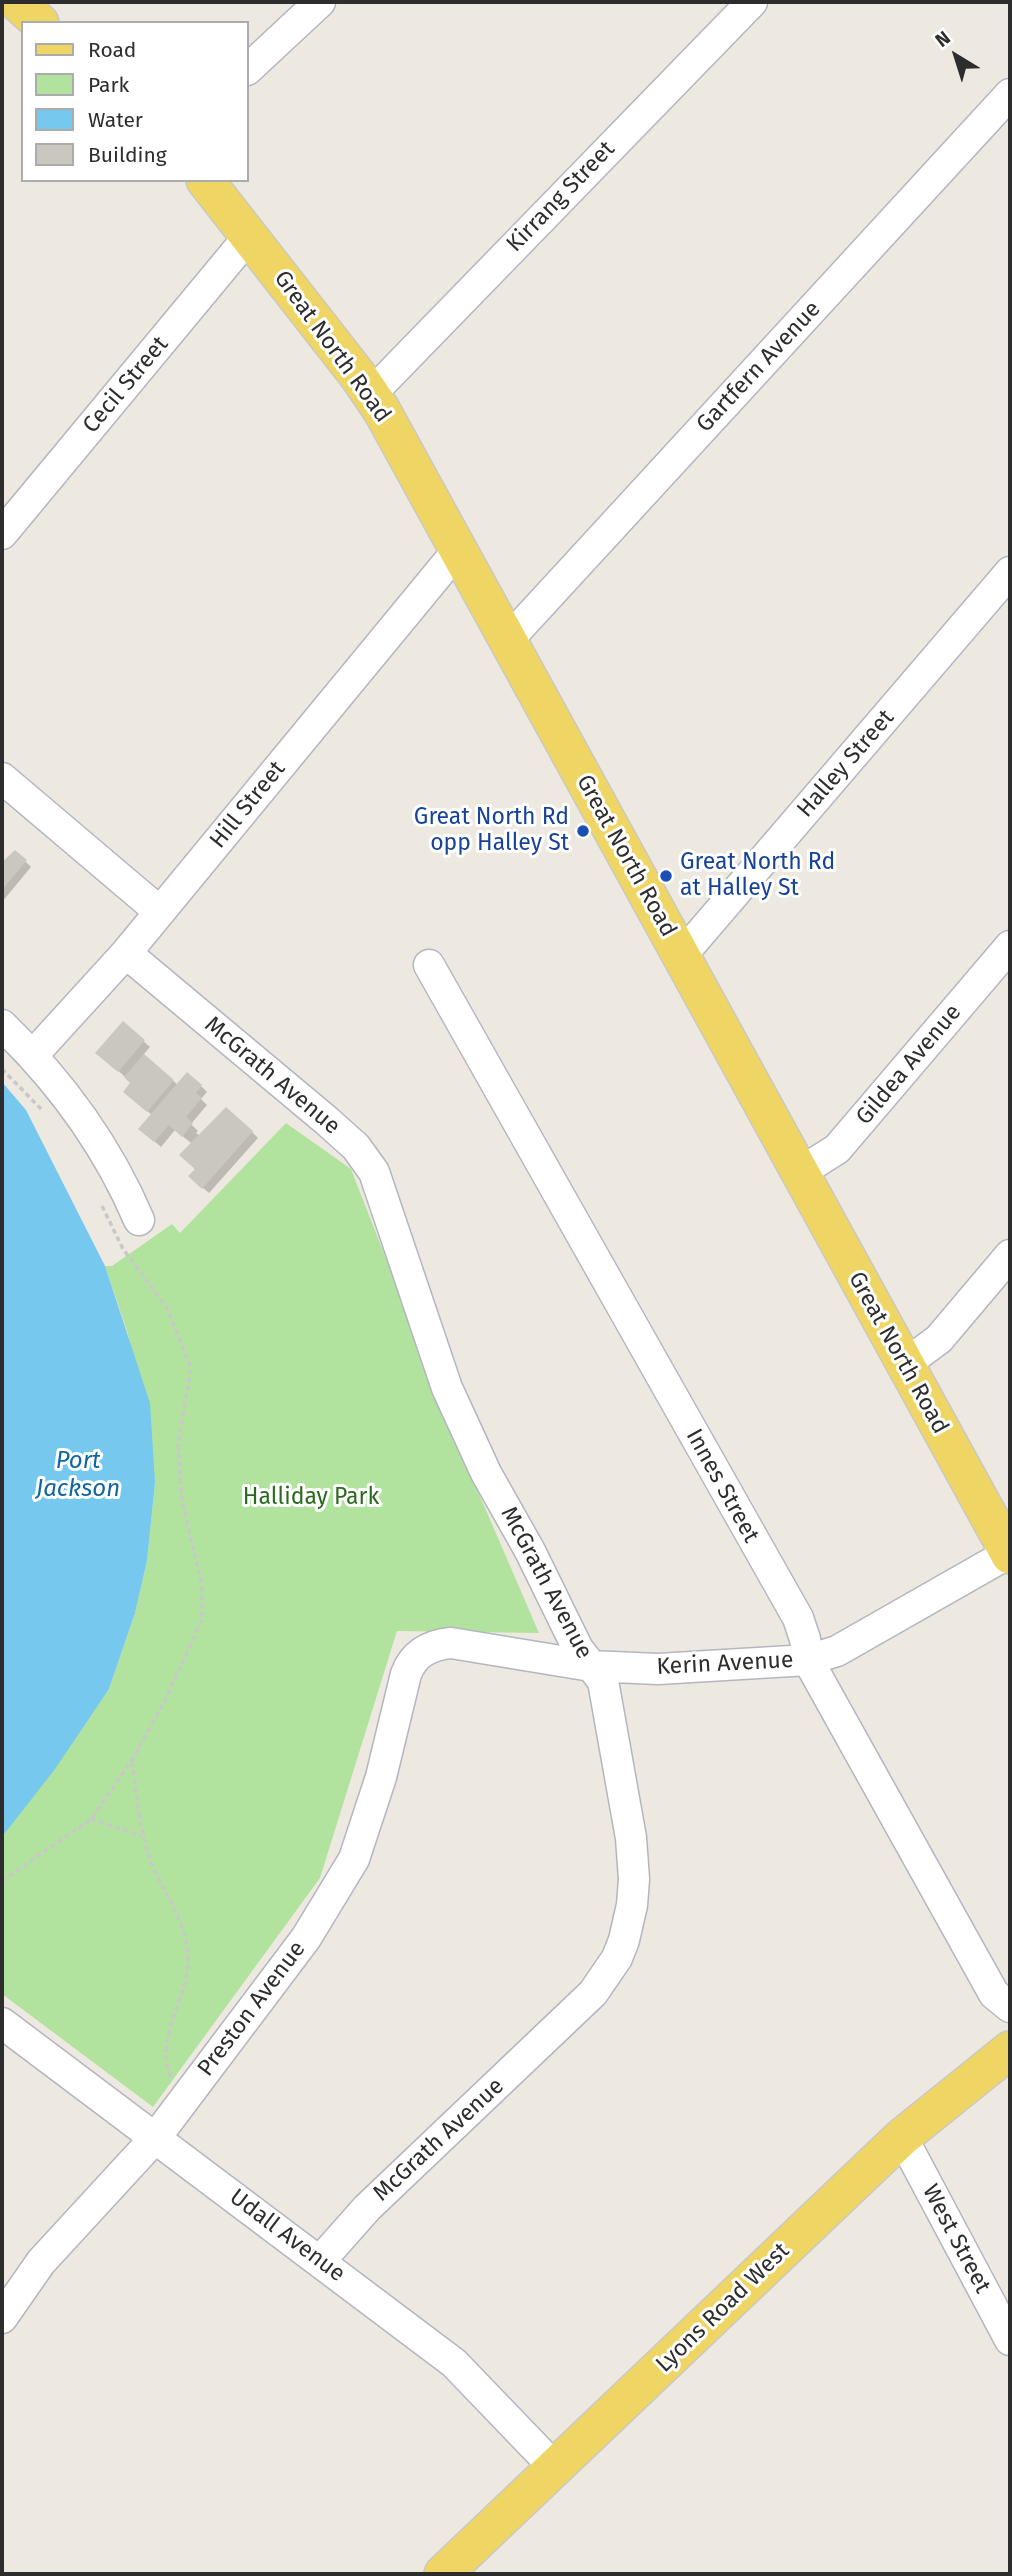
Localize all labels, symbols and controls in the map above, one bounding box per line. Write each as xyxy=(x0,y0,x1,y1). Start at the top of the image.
legend xyxy=(21,21,248,182)
north arrow xyxy=(921,21,991,91)
text: N xyxy=(931,26,955,52)
text: Road xyxy=(88,37,136,63)
text: Park xyxy=(88,72,129,98)
text: Water xyxy=(88,107,143,133)
street label: Kirrang Street xyxy=(501,136,621,258)
text: Building xyxy=(88,142,167,168)
street label: Great North Road xyxy=(268,266,396,428)
street label: Gartfern Avenue xyxy=(691,296,827,438)
street label: Cecil Street xyxy=(78,331,174,439)
street label: Halley Street xyxy=(792,705,900,823)
street label: Hill Street xyxy=(205,756,291,854)
street label: Great North Road xyxy=(570,770,682,942)
place label: Great North Rd opp Halley St xyxy=(414,804,569,858)
marker: Great North Rd opp Halley St xyxy=(575,823,591,839)
place label: Great North Rd at Halley St xyxy=(680,849,835,903)
marker: Great North Rd at Halley St xyxy=(658,868,674,884)
street label: Gildea Avenue xyxy=(851,999,967,1131)
street label: McGrath Avenue xyxy=(199,1011,345,1141)
street label: Great North Road xyxy=(842,1267,954,1439)
street label: Innes Street xyxy=(680,1424,764,1548)
water label: Port Jackson xyxy=(36,1447,120,1503)
park label: Halliday Park xyxy=(243,1484,379,1512)
street label: McGrath Avenue xyxy=(494,1502,598,1664)
street label: Kerin Avenue xyxy=(656,1647,794,1681)
street label: Preston Avenue xyxy=(192,1936,312,2082)
street label: McGrath Avenue xyxy=(368,2073,510,2207)
street label: West Street xyxy=(916,2180,996,2298)
street label: Udall Avenue xyxy=(224,2184,350,2288)
street label: Lyons Road West xyxy=(651,2238,795,2378)

